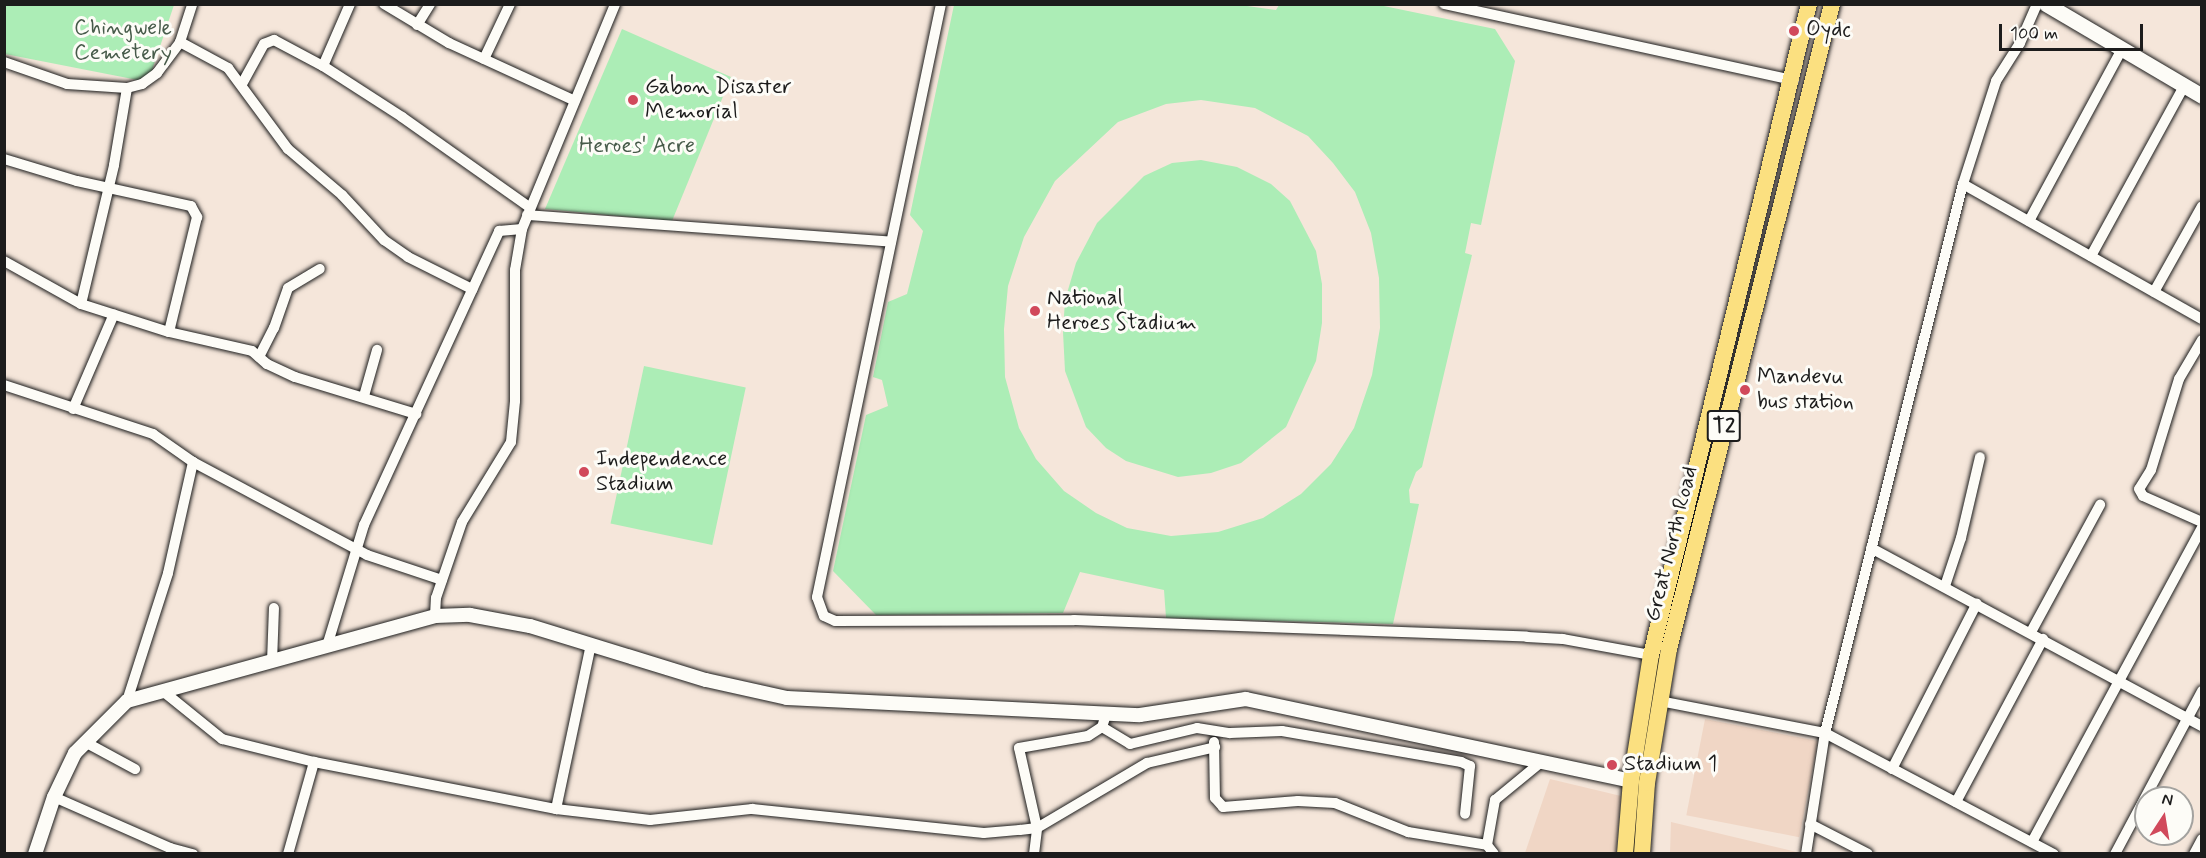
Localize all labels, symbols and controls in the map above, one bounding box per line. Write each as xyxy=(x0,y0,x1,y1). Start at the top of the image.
scale bar xyxy=(2002,12,2146,50)
park label: Chingwele Cemetery xyxy=(74,15,172,66)
place label: Oydc xyxy=(1806,18,1851,44)
text: 100 m xyxy=(2010,22,2058,46)
marker: Oydc xyxy=(1787,24,1801,38)
place label: Gabon Disaster Memorial xyxy=(645,74,791,125)
marker: Gabon Disaster Memorial xyxy=(626,93,640,107)
park label: Heroes' Acre xyxy=(579,134,695,160)
place label: National Heroes Stadium xyxy=(1047,285,1193,336)
marker: National Heroes Stadium xyxy=(1028,304,1042,318)
place label: Mandevu bus station xyxy=(1757,364,1854,416)
marker: Mandevu bus station xyxy=(1738,383,1752,397)
road number: T2 xyxy=(1706,408,1742,444)
place label: Independence Stadium xyxy=(596,446,727,498)
street label: Great North Road xyxy=(1640,463,1704,625)
marker: Independence Stadium xyxy=(577,465,591,479)
place label: Stadium 1 xyxy=(1624,752,1717,778)
marker: Stadium 1 xyxy=(1605,758,1619,772)
north arrow xyxy=(2134,786,2194,846)
text: N xyxy=(2160,788,2175,811)

